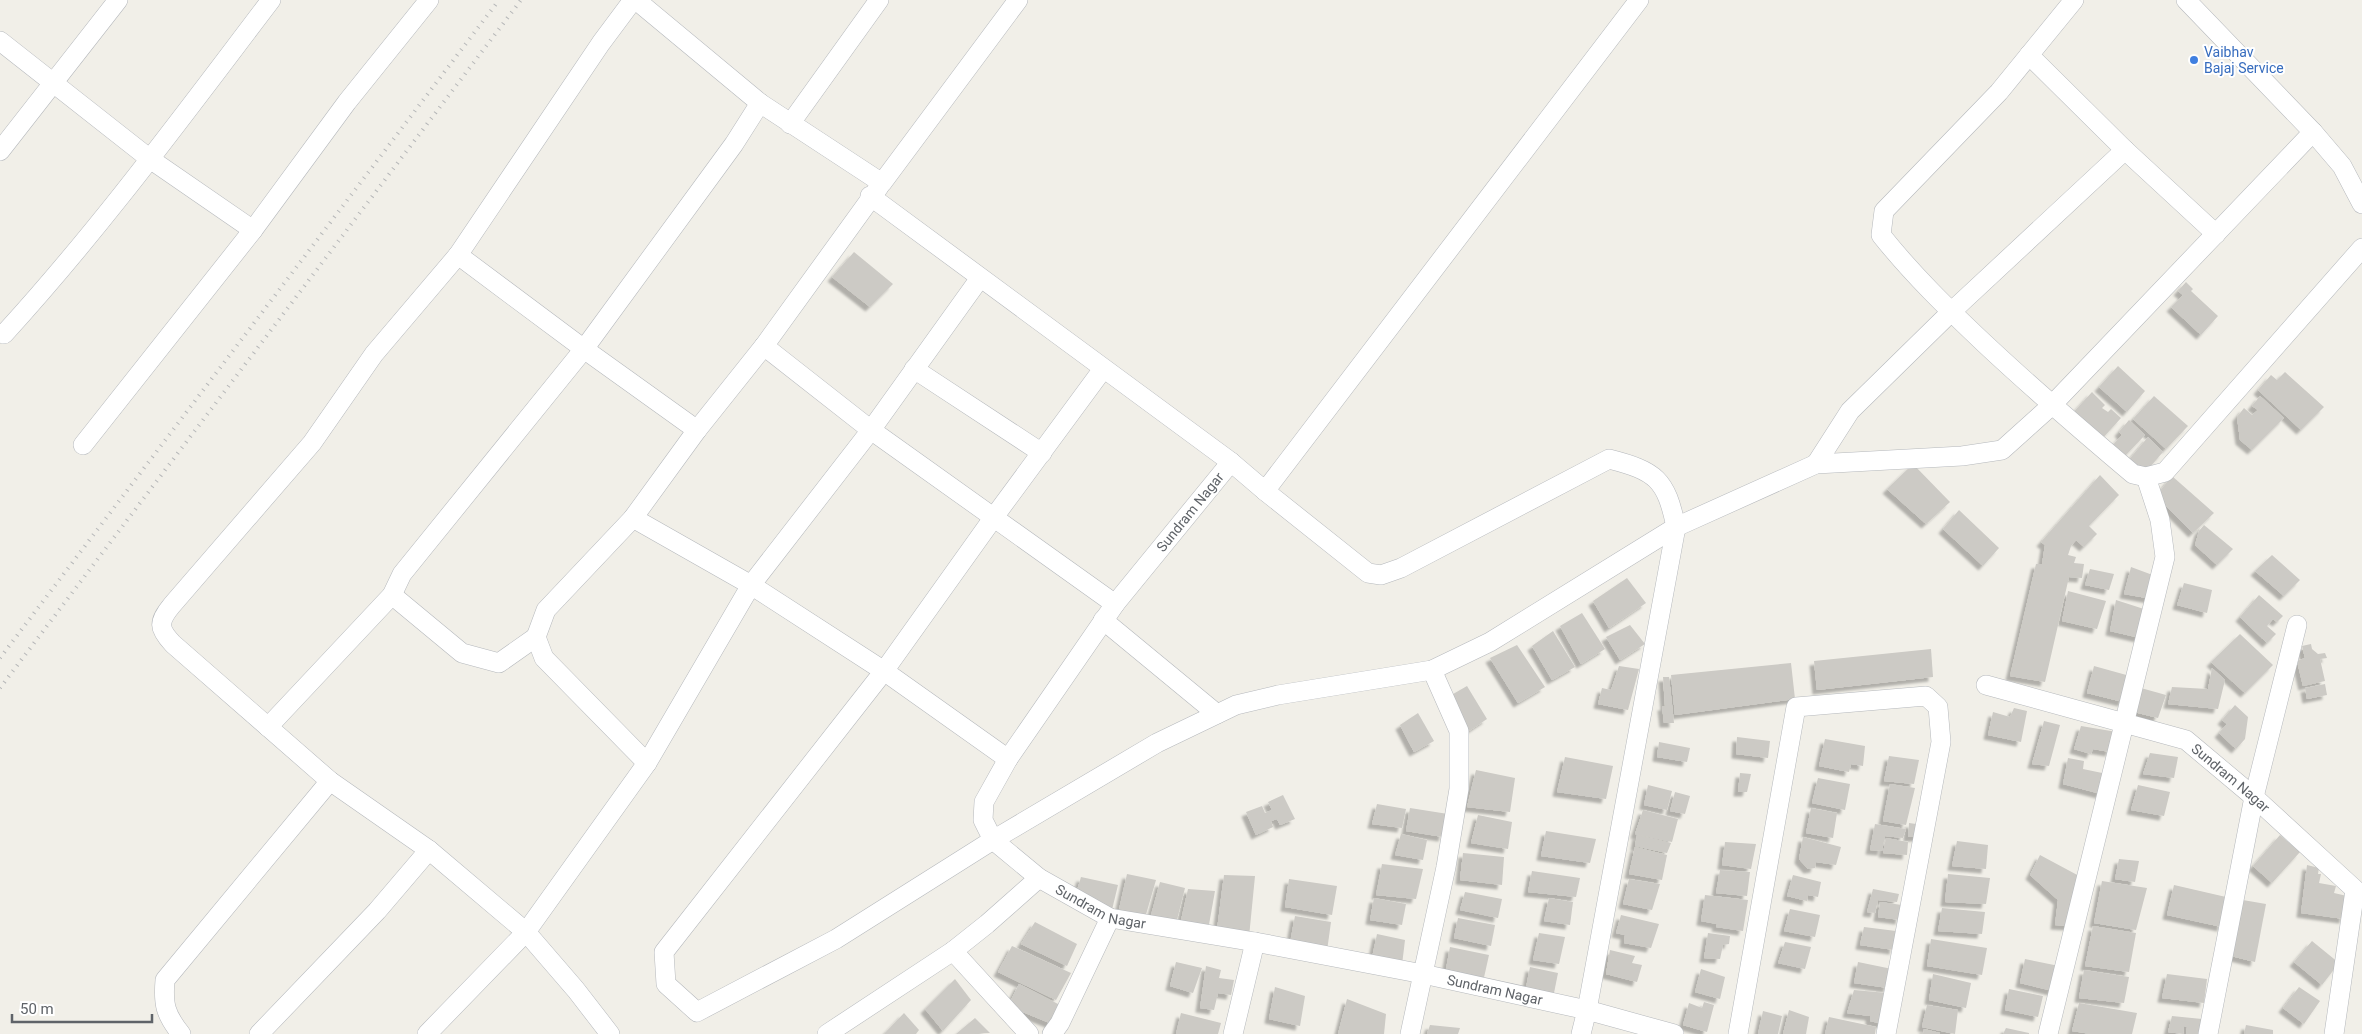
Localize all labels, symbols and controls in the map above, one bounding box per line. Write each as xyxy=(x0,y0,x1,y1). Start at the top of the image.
place label: Vaibhav Bajaj Service xyxy=(2204,44,2284,76)
marker: Vaibhav Bajaj Service xyxy=(2188,54,2200,66)
street label: Sundram Nagar xyxy=(1153,469,1227,555)
street label: Sundram Nagar xyxy=(2188,740,2273,816)
street label: Sundram Nagar xyxy=(1053,881,1147,932)
street label: Sundram Nagar xyxy=(1446,972,1544,1008)
scale bar xyxy=(12,992,152,1024)
text: 50 m xyxy=(20,1000,54,1018)

